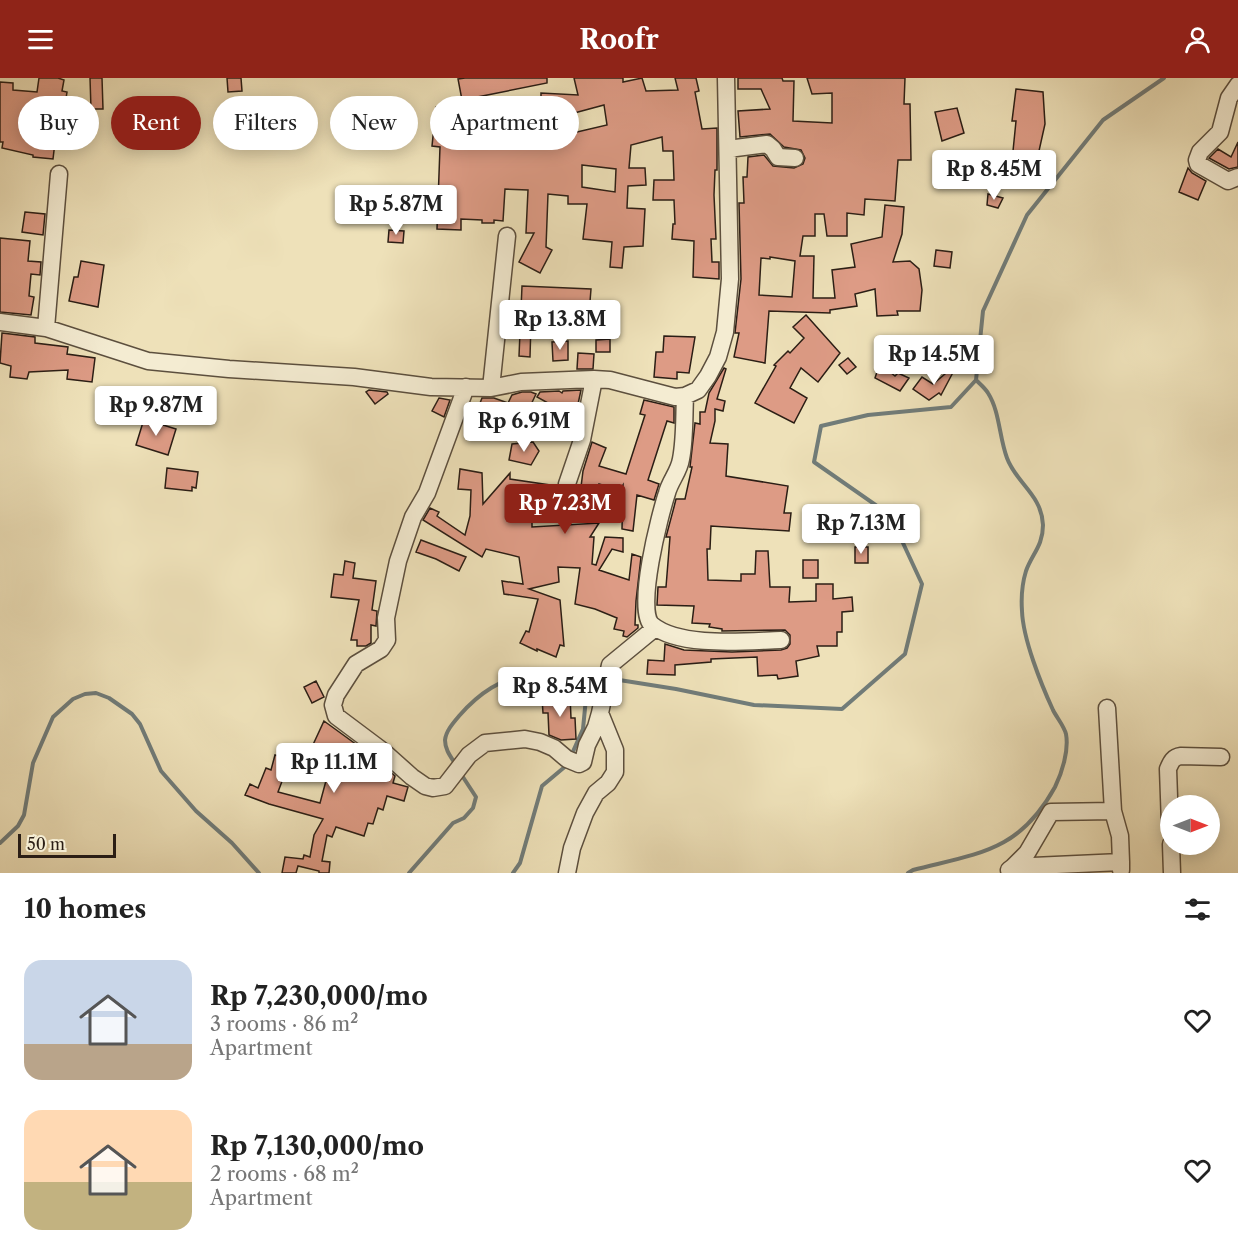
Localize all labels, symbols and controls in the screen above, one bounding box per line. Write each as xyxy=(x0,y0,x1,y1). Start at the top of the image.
icon: menu xyxy=(24,23,57,56)
text: Roofr xyxy=(579,23,659,56)
icon: person xyxy=(1181,23,1214,56)
chip: Buy xyxy=(18,96,99,150)
chip: Rent xyxy=(111,96,201,150)
chip: Filters xyxy=(213,96,318,150)
chip: New xyxy=(330,96,418,150)
chip: Apartment xyxy=(430,96,579,150)
pin: Rp 8.45M xyxy=(932,150,1056,201)
text: Rp 8.45M xyxy=(946,157,1042,181)
pin: Rp 5.87M xyxy=(334,185,458,236)
text: Rp 5.87M xyxy=(349,192,443,216)
pin: Rp 13.8M xyxy=(498,300,622,351)
text: Rp 13.8M xyxy=(513,307,607,331)
pin: Rp 14.5M xyxy=(872,335,996,386)
text: Rp 14.5M xyxy=(888,342,980,366)
pin: Rp 9.87M xyxy=(94,386,218,437)
text: Rp 9.87M xyxy=(109,393,203,417)
pin: Rp 6.91M xyxy=(462,402,586,453)
text: Rp 6.91M xyxy=(478,409,570,433)
pin: Rp 7.23M xyxy=(503,484,627,535)
text: Rp 7.23M xyxy=(518,491,612,515)
pin: Rp 7.13M xyxy=(799,504,923,555)
text: Rp 7.13M xyxy=(816,511,906,535)
pin: Rp 8.54M xyxy=(498,667,622,718)
text: Rp 8.54M xyxy=(512,674,608,698)
pin: Rp 11.1M xyxy=(272,743,396,794)
text: Rp 11.1M xyxy=(290,750,378,774)
north arrow xyxy=(1160,795,1220,855)
map controls xyxy=(1160,795,1220,855)
scale bar xyxy=(18,831,116,858)
text: 50 m xyxy=(27,834,65,854)
text: 10 homes xyxy=(24,893,146,925)
icon: filters xyxy=(1181,893,1214,926)
text: Rp 7,230,000/mo xyxy=(210,980,428,1012)
icon: home xyxy=(72,984,144,1056)
icon: heart xyxy=(1181,1004,1214,1037)
text: 3 rooms · 86 m² xyxy=(210,1012,358,1036)
text: Apartment xyxy=(210,1036,313,1060)
text: Rp 7,130,000/mo xyxy=(210,1130,424,1162)
icon: home xyxy=(72,1134,144,1206)
icon: heart xyxy=(1181,1154,1214,1187)
text: 2 rooms · 68 m² xyxy=(210,1162,359,1186)
text: Apartment xyxy=(210,1186,313,1210)

